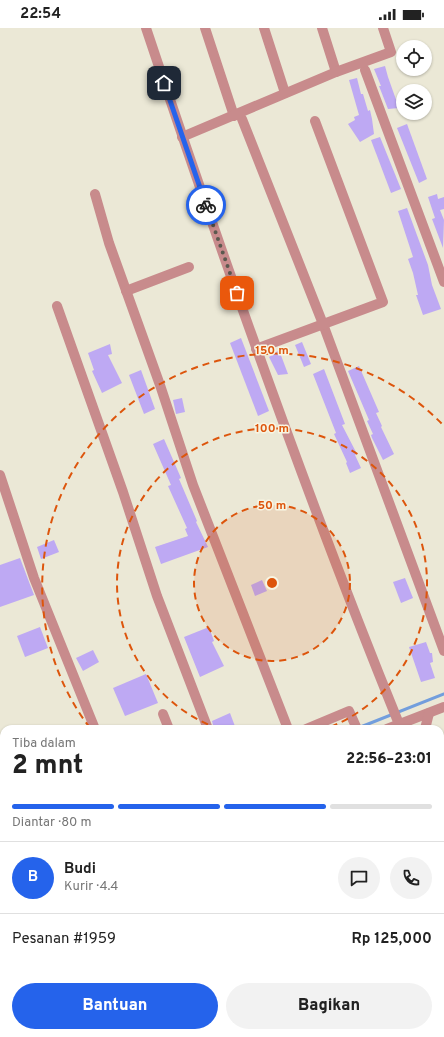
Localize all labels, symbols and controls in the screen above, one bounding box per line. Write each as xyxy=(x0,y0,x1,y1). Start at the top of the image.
text: 22:54 xyxy=(20,5,61,24)
map controls xyxy=(396,40,432,120)
button: locate xyxy=(396,40,432,76)
pin xyxy=(147,66,181,100)
icon: home xyxy=(153,72,175,94)
button: layers xyxy=(396,84,432,120)
courier xyxy=(186,185,226,225)
icon: bike xyxy=(195,194,217,216)
pin xyxy=(220,276,254,310)
icon: bag xyxy=(226,282,248,304)
text: 150 m xyxy=(255,343,289,359)
text: 100 m xyxy=(255,421,289,437)
text: 50 m xyxy=(258,498,286,514)
centre of rings xyxy=(265,576,279,590)
text: Tiba dalam xyxy=(12,736,76,752)
text: 2 mnt xyxy=(12,750,83,783)
text: 22:56–23:01 xyxy=(346,750,432,769)
text: Diantar · 80 m xyxy=(12,815,91,831)
button: chat xyxy=(338,857,380,899)
button: phone xyxy=(390,857,432,899)
text: Budi xyxy=(64,860,96,879)
text: B xyxy=(28,868,38,887)
text: Kurir · 4.4 xyxy=(64,879,118,895)
text: Pesanan #1959 xyxy=(12,930,116,949)
text: Rp 125,000 xyxy=(351,930,432,949)
button: Bantuan xyxy=(12,983,218,1029)
button: Bagikan xyxy=(226,983,432,1029)

